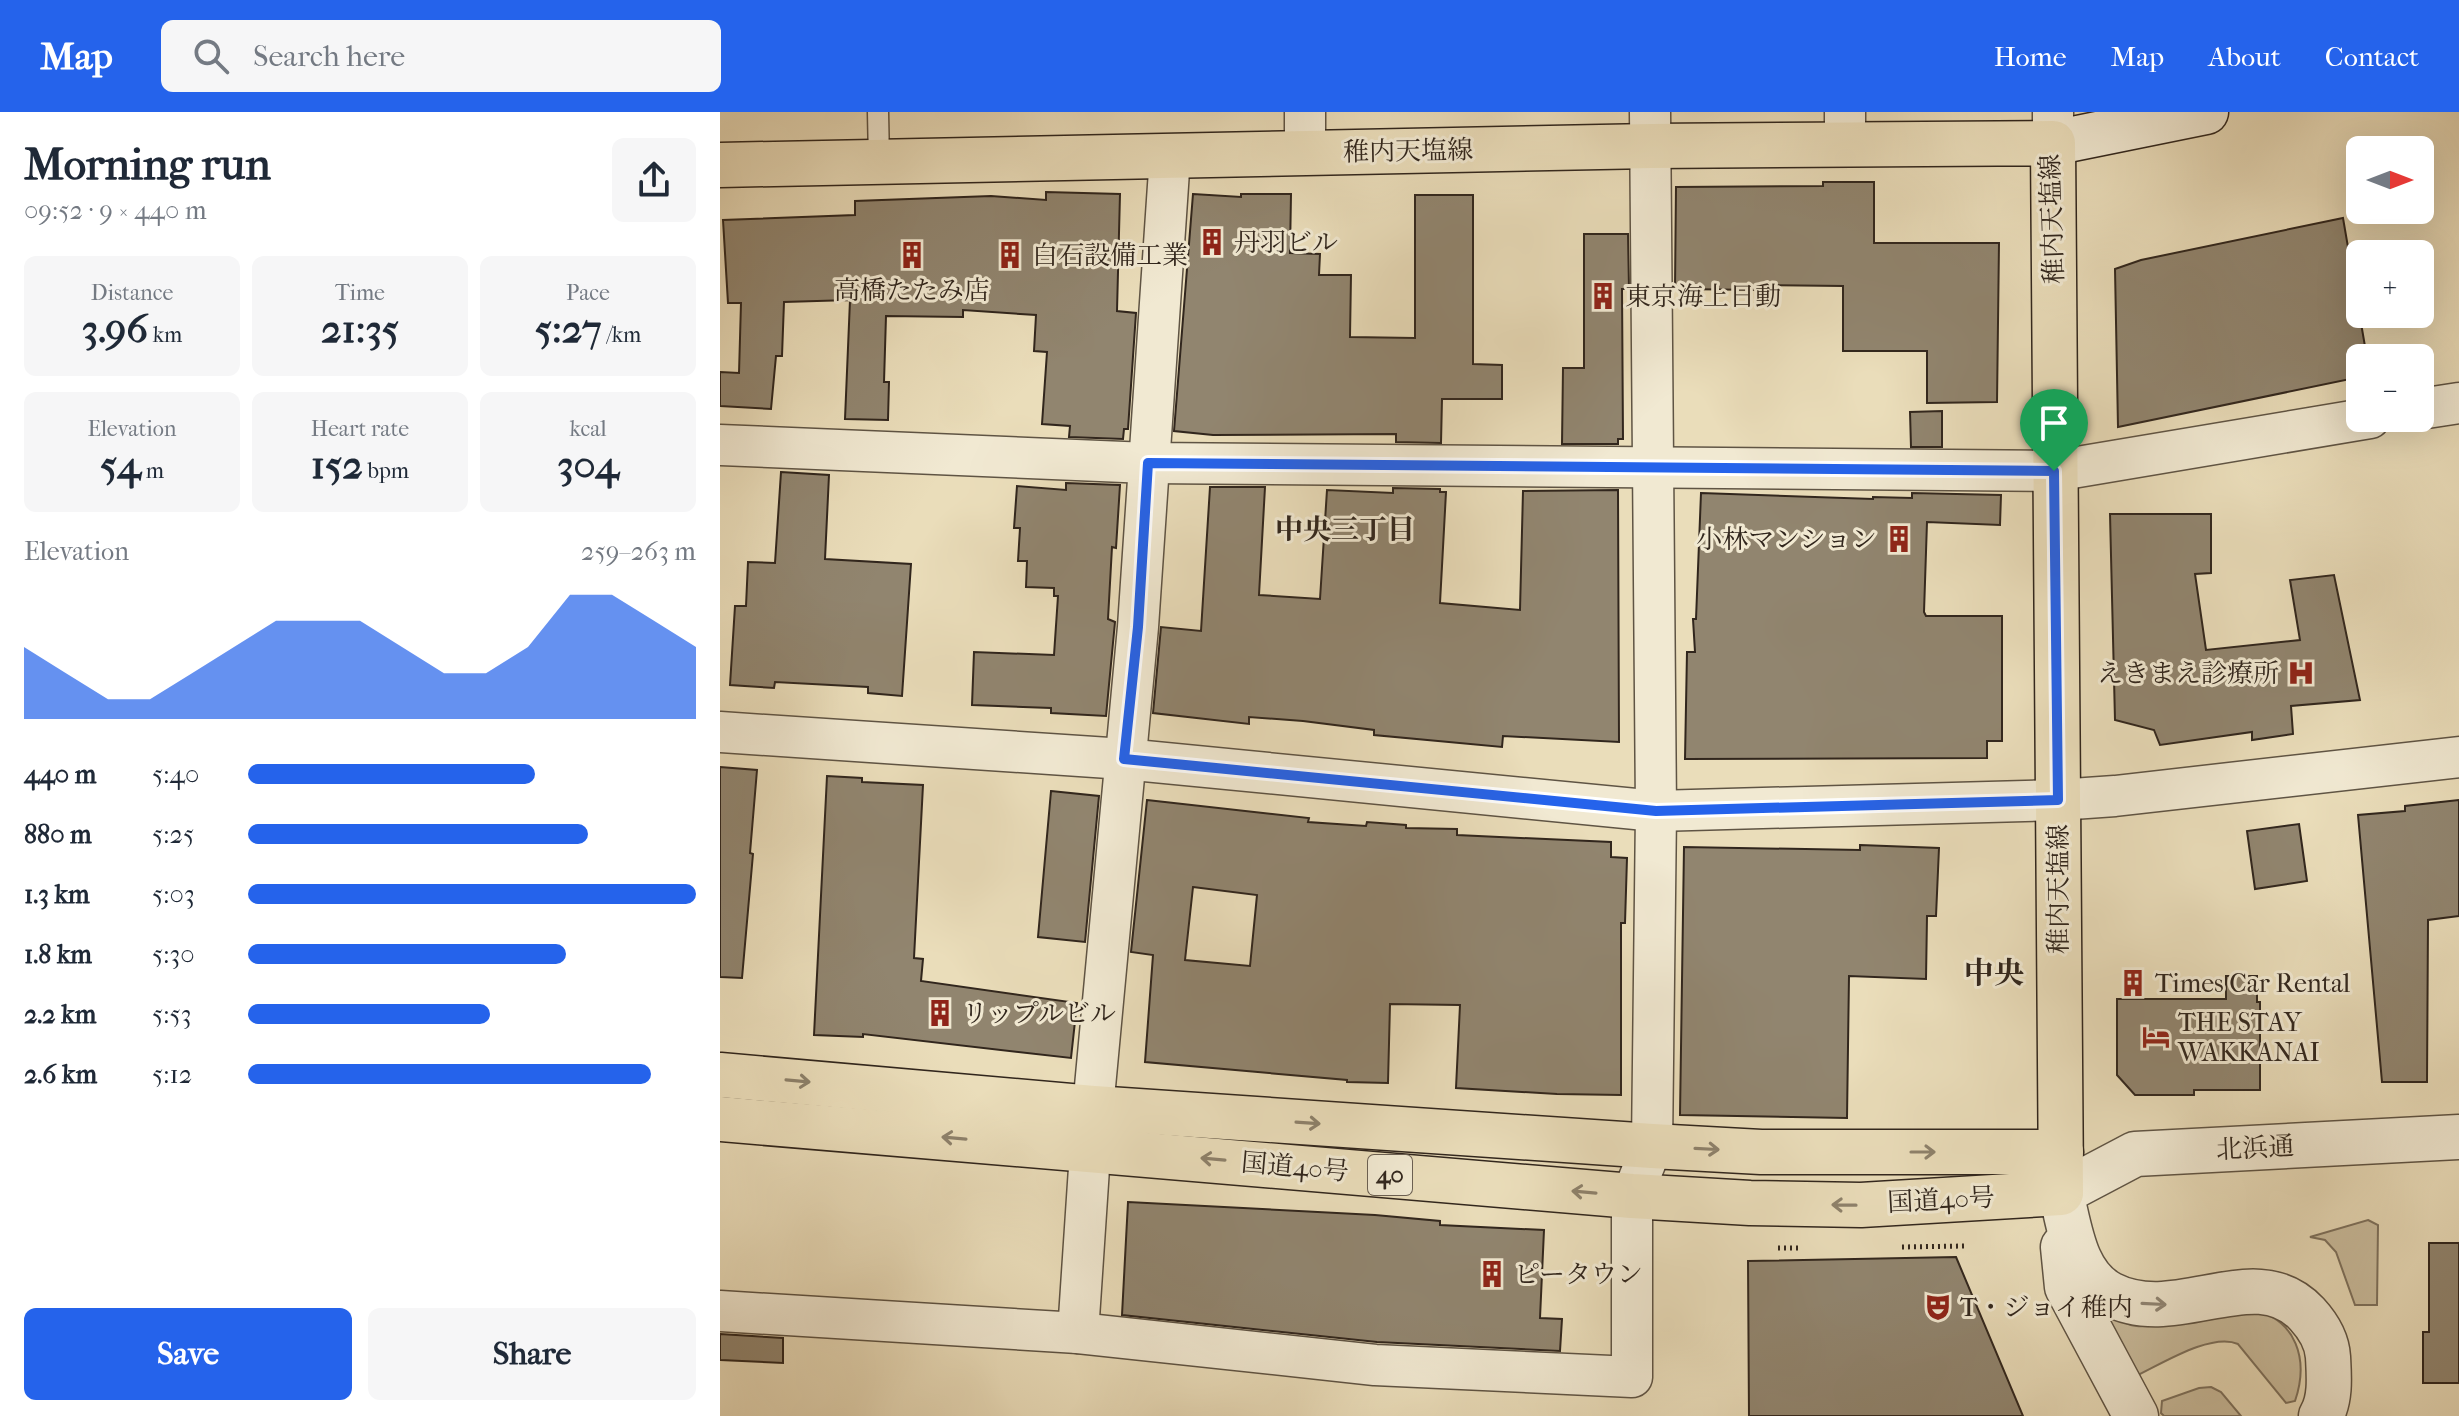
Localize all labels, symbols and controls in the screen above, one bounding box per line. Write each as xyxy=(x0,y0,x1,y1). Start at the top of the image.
search box xyxy=(161,20,721,92)
text: Map xyxy=(40,34,113,79)
icon: search xyxy=(189,34,233,78)
text: Search here xyxy=(253,39,405,74)
text: Home xyxy=(1994,40,2067,73)
text: Map xyxy=(2111,40,2164,73)
text: About xyxy=(2208,40,2281,73)
text: Contact xyxy=(2325,40,2419,73)
street label: 稚内天塩線 xyxy=(1343,134,1473,168)
north arrow xyxy=(2346,136,2434,224)
map controls xyxy=(2346,136,2434,432)
button: share xyxy=(612,138,696,222)
text: Morning run xyxy=(24,139,271,190)
street label: 稚内天塩線 xyxy=(2034,153,2070,285)
text: 09:52 · 9 × 440 m xyxy=(24,195,207,226)
building icon: 丹羽ビル xyxy=(1197,227,1227,257)
place label: 丹羽ビル xyxy=(1234,227,1338,258)
building icon: 高橋たたみ店 xyxy=(897,240,927,270)
building icon: 白石設備工業 xyxy=(995,240,1025,270)
place label: 白石設備工業 xyxy=(1032,240,1188,271)
button: + xyxy=(2346,240,2434,328)
place label: 高橋たたみ店 xyxy=(834,275,990,306)
text: Distance xyxy=(91,280,173,306)
text: Time xyxy=(335,280,385,306)
text: Pace xyxy=(566,280,610,306)
building icon: 東京海上日動 xyxy=(1588,281,1618,311)
place label: 東京海上日動 xyxy=(1625,281,1781,312)
text: 3.96 xyxy=(82,306,148,352)
text: 21:35 xyxy=(321,306,399,352)
text: 5:27 xyxy=(535,306,602,352)
text: km xyxy=(148,322,182,348)
text: /km xyxy=(602,322,641,348)
button: − xyxy=(2346,344,2434,432)
pin xyxy=(2020,389,2088,471)
icon: arrive xyxy=(2032,401,2076,445)
text: Elevation xyxy=(88,416,176,442)
text: Heart rate xyxy=(311,416,409,442)
text: kcal xyxy=(569,416,607,442)
text: 54 xyxy=(100,442,141,488)
text: 152 xyxy=(311,442,363,488)
text: 304 xyxy=(557,442,619,488)
text: m xyxy=(141,458,164,484)
text: bpm xyxy=(363,458,409,484)
district label: 中央三丁目 xyxy=(1275,513,1415,546)
place label: 小林マンション xyxy=(1696,524,1877,555)
building icon: 小林マンション xyxy=(1884,524,1914,554)
text: Elevation xyxy=(24,536,129,567)
text: 259–263 m xyxy=(581,536,696,567)
place label: えきまえ診療所 xyxy=(2097,658,2279,689)
hospital icon: えきまえ診療所 xyxy=(2286,658,2316,688)
text: 440 m xyxy=(24,759,96,790)
text: 5:40 xyxy=(152,759,199,790)
text: 880 m xyxy=(24,819,92,850)
text: 5:25 xyxy=(152,819,194,850)
street label: 稚内天塩線 xyxy=(2043,824,2074,954)
text: 1.3 km xyxy=(24,879,90,910)
text: 5:03 xyxy=(152,879,195,910)
text: 1.8 km xyxy=(24,939,92,970)
text: 5:30 xyxy=(152,939,195,970)
district label: 中央 xyxy=(1964,956,2024,991)
building icon: Times Car Rental xyxy=(2118,968,2148,998)
place label: Times Car Rental xyxy=(2155,968,2350,999)
building icon: リップルビル xyxy=(925,998,955,1028)
place label: リップルビル xyxy=(962,998,1116,1029)
text: 2.2 km xyxy=(24,999,96,1030)
text: 5:53 xyxy=(152,999,191,1030)
place label: THE STAY WAKKANAI xyxy=(2177,1007,2320,1068)
hotel icon: THE STAY WAKKANAI xyxy=(2141,1022,2171,1052)
text: 2.6 km xyxy=(24,1059,97,1090)
text: 5:12 xyxy=(152,1059,192,1090)
one-way arrow xyxy=(784,1074,811,1089)
one-way arrow xyxy=(1294,1116,1321,1131)
one-way arrow xyxy=(941,1130,968,1145)
street label: 北浜通 xyxy=(2215,1130,2295,1166)
one-way arrow xyxy=(1693,1142,1720,1157)
one-way arrow xyxy=(1909,1144,1936,1160)
street label: 国道40号 xyxy=(1240,1147,1350,1187)
one-way arrow xyxy=(1200,1152,1227,1167)
road number: 40 xyxy=(1368,1155,1412,1195)
street label: 国道40号 xyxy=(1886,1182,1996,1218)
one-way arrow xyxy=(1571,1184,1598,1199)
one-way arrow xyxy=(1831,1197,1858,1212)
building icon: ピータウン xyxy=(1477,1259,1507,1289)
place label: ピータウン xyxy=(1514,1259,1643,1290)
theatre icon: T・ジョイ稚内 xyxy=(1923,1292,1953,1322)
place label: T・ジョイ稚内 xyxy=(1960,1292,2133,1323)
one-way arrow xyxy=(2140,1297,2167,1312)
button: Save xyxy=(24,1308,352,1400)
button: Share xyxy=(368,1308,696,1400)

